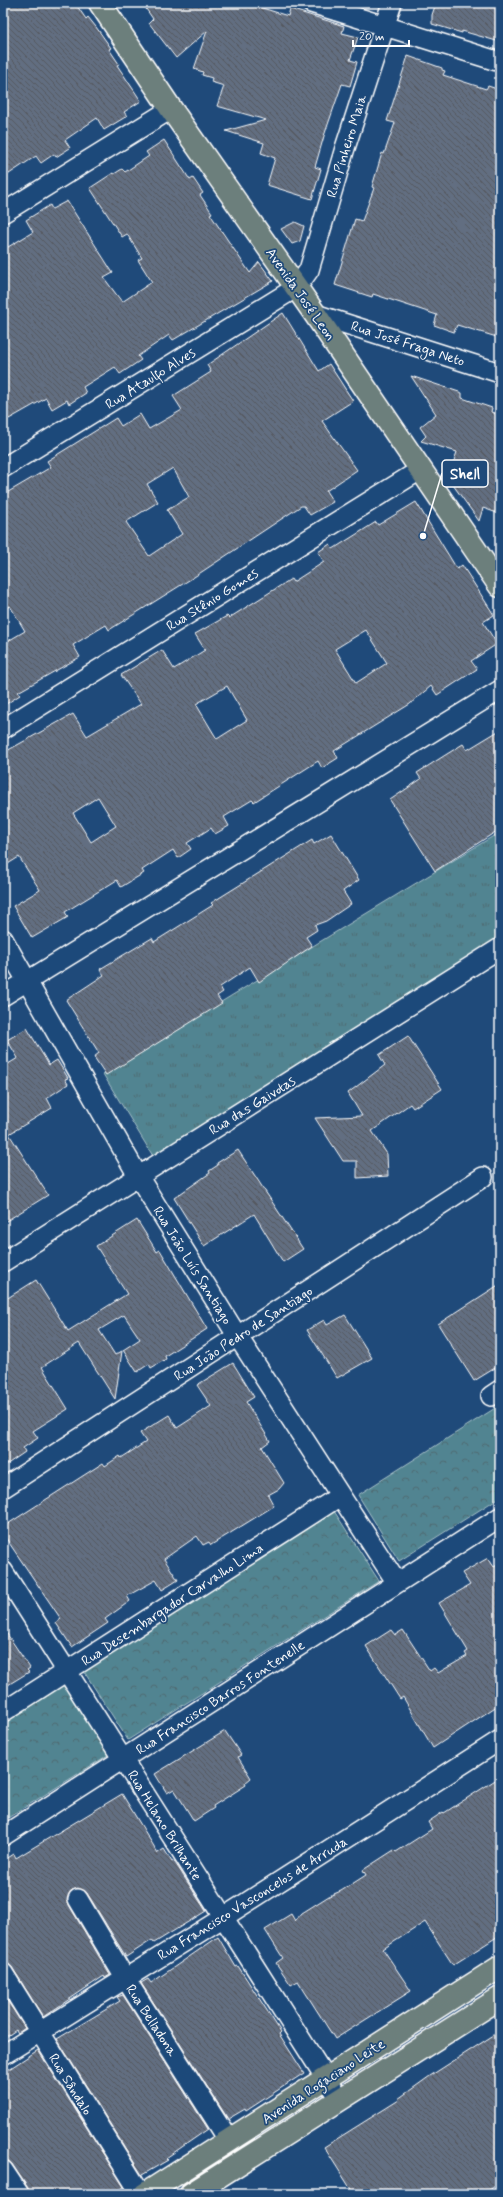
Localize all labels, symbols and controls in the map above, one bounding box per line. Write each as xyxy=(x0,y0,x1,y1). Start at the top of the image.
scale bar xyxy=(353,22,409,48)
text: 20 m xyxy=(359,29,385,45)
street label: Rua Pinheiro Maia xyxy=(323,92,371,200)
street label: Avenida José Leon xyxy=(261,245,339,344)
street label: Rua José Fraga Neto xyxy=(348,317,467,372)
street label: Rua Ataulfo Alves xyxy=(102,344,200,415)
callout: Shell xyxy=(442,460,488,487)
text: Shell xyxy=(450,465,480,485)
street label: Rua Stênio Gomes xyxy=(163,564,262,635)
street label: Rua das Gaivotas xyxy=(206,1072,300,1140)
street label: Rua João Luís Santiago xyxy=(149,1203,236,1328)
street label: Rua João Pedro de Santiago xyxy=(171,1282,317,1385)
street label: Rua Desembargador Carvalho Lima xyxy=(78,1539,268,1671)
street label: Rua Francisco Barros Fontenelle xyxy=(133,1636,308,1759)
street label: Rua Helano Brilhante xyxy=(123,1767,205,1884)
street label: Rua Francisco Vasconcelos de Arruda xyxy=(154,1833,351,1965)
street label: Rua Belladona xyxy=(121,1981,181,2060)
street label: Avenida Rogaciano Leite xyxy=(259,2035,390,2130)
street label: Rua Sândalo xyxy=(44,2050,96,2119)

